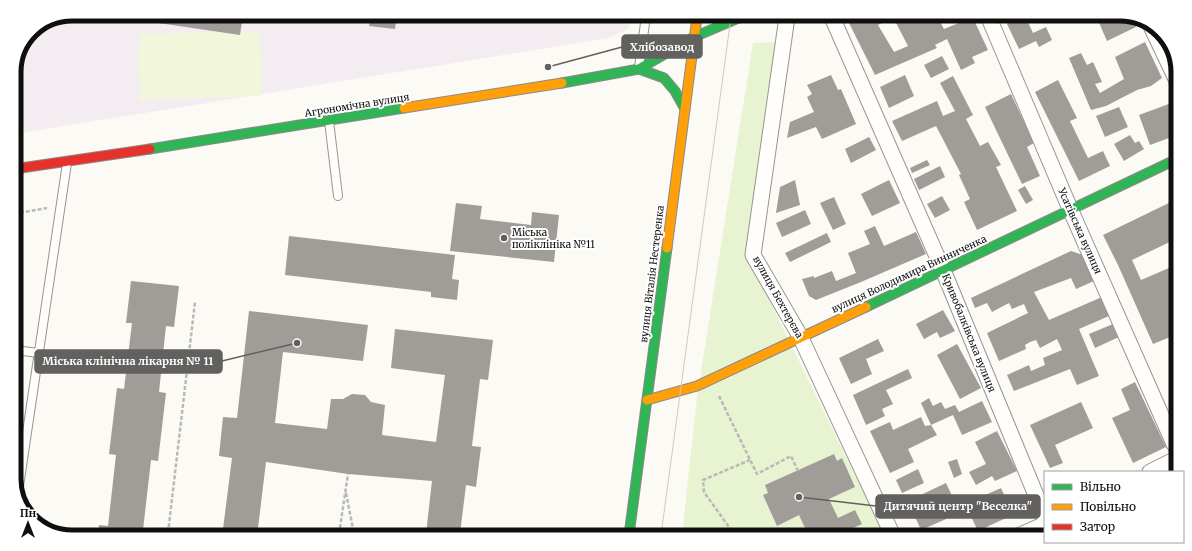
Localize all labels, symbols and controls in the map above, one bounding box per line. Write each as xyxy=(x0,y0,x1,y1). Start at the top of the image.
callout: Хлібозавод xyxy=(622,35,702,58)
text: Хлібозавод xyxy=(630,40,694,54)
street label: Агрономічна вулиця xyxy=(303,90,410,120)
street label: Усатівська вулиця xyxy=(1055,185,1105,276)
street label: вулиця Віталія Нестеренка xyxy=(637,204,667,343)
place label: Міська поліклініка №11 xyxy=(512,226,595,251)
street label: вулиця Володимира Винниченка xyxy=(829,232,989,316)
marker: Міська поліклініка №11 xyxy=(499,233,509,243)
street label: вулиця Бехтерєва xyxy=(750,254,806,341)
street label: Кривобалківська вулиця xyxy=(939,272,999,394)
callout: Міська клінічна лікарня № 11 xyxy=(35,350,222,373)
text: Міська клінічна лікарня № 11 xyxy=(43,354,213,368)
legend xyxy=(1044,471,1184,543)
text: Вільно xyxy=(1080,479,1121,494)
callout: Дитячий центр "Веселка" xyxy=(876,495,1040,518)
text: Дитячий центр "Веселка" xyxy=(884,499,1033,513)
text: Повільно xyxy=(1080,499,1136,514)
north arrow xyxy=(8,503,48,543)
text: Пн xyxy=(20,506,37,520)
text: Затор xyxy=(1080,519,1115,534)

